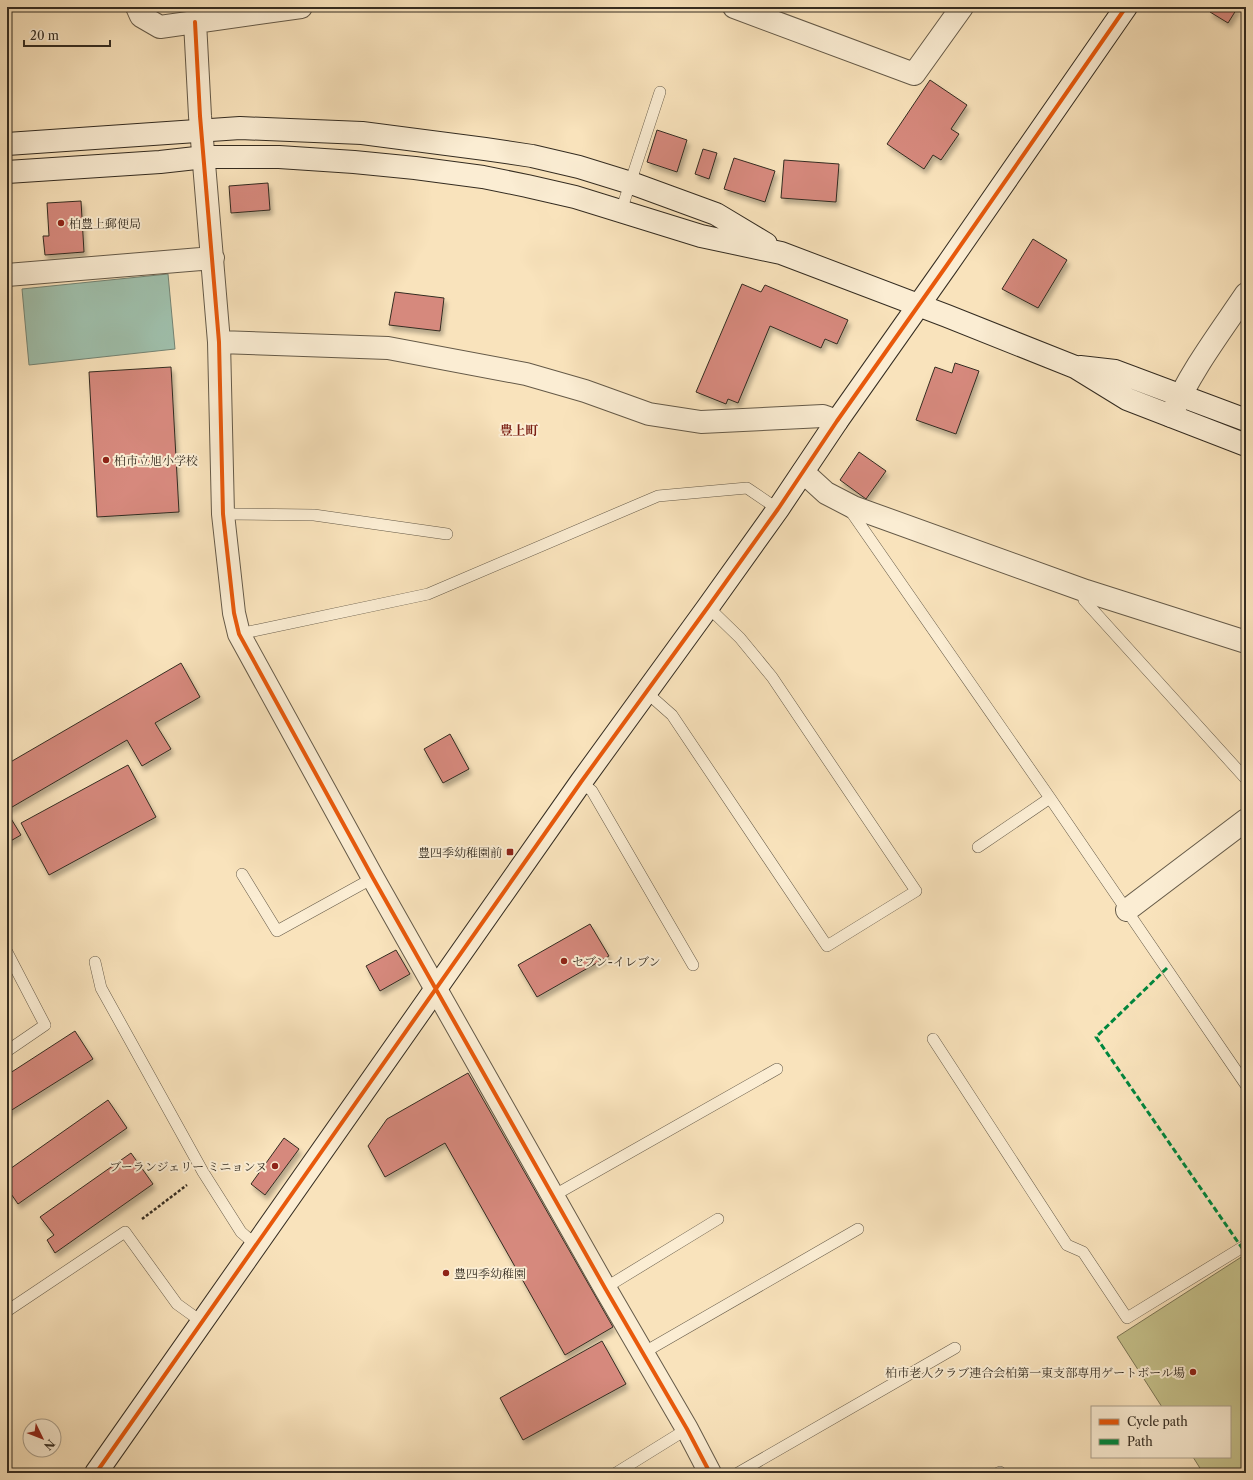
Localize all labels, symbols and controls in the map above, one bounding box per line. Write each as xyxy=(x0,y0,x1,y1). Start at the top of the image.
scale bar xyxy=(24,22,110,48)
text: 20 m xyxy=(30,28,59,43)
place label: 柏豊上郵便局 xyxy=(69,216,141,231)
marker: 柏豊上郵便局 xyxy=(56,218,66,228)
district label: 豊上町 xyxy=(499,422,539,438)
place label: 柏市立旭小学校 xyxy=(114,453,198,468)
marker: 柏市立旭小学校 xyxy=(101,455,111,465)
place label: 豊四季幼稚園前 xyxy=(418,845,502,860)
marker: 豊四季幼稚園前 xyxy=(505,847,515,857)
place label: セブン-イレブン xyxy=(572,954,661,969)
marker: セブン-イレブン xyxy=(559,956,569,966)
place label: ブーランジェリー ミニョンヌ xyxy=(109,1159,267,1174)
marker: ブーランジェリー ミニョンヌ xyxy=(270,1161,280,1171)
place label: 豊四季幼稚園 xyxy=(454,1266,526,1281)
marker: 豊四季幼稚園 xyxy=(441,1268,451,1278)
place label: 柏市老人クラブ連合会柏第一東支部専用ゲートボール場 xyxy=(885,1365,1185,1380)
marker: 柏市老人クラブ連合会柏第一東支部専用ゲートボール場 xyxy=(1188,1367,1198,1377)
legend xyxy=(1091,1406,1231,1458)
text: Cycle path xyxy=(1127,1414,1188,1429)
north arrow xyxy=(22,1418,62,1458)
text: Path xyxy=(1127,1434,1153,1449)
text: N xyxy=(41,1437,58,1453)

